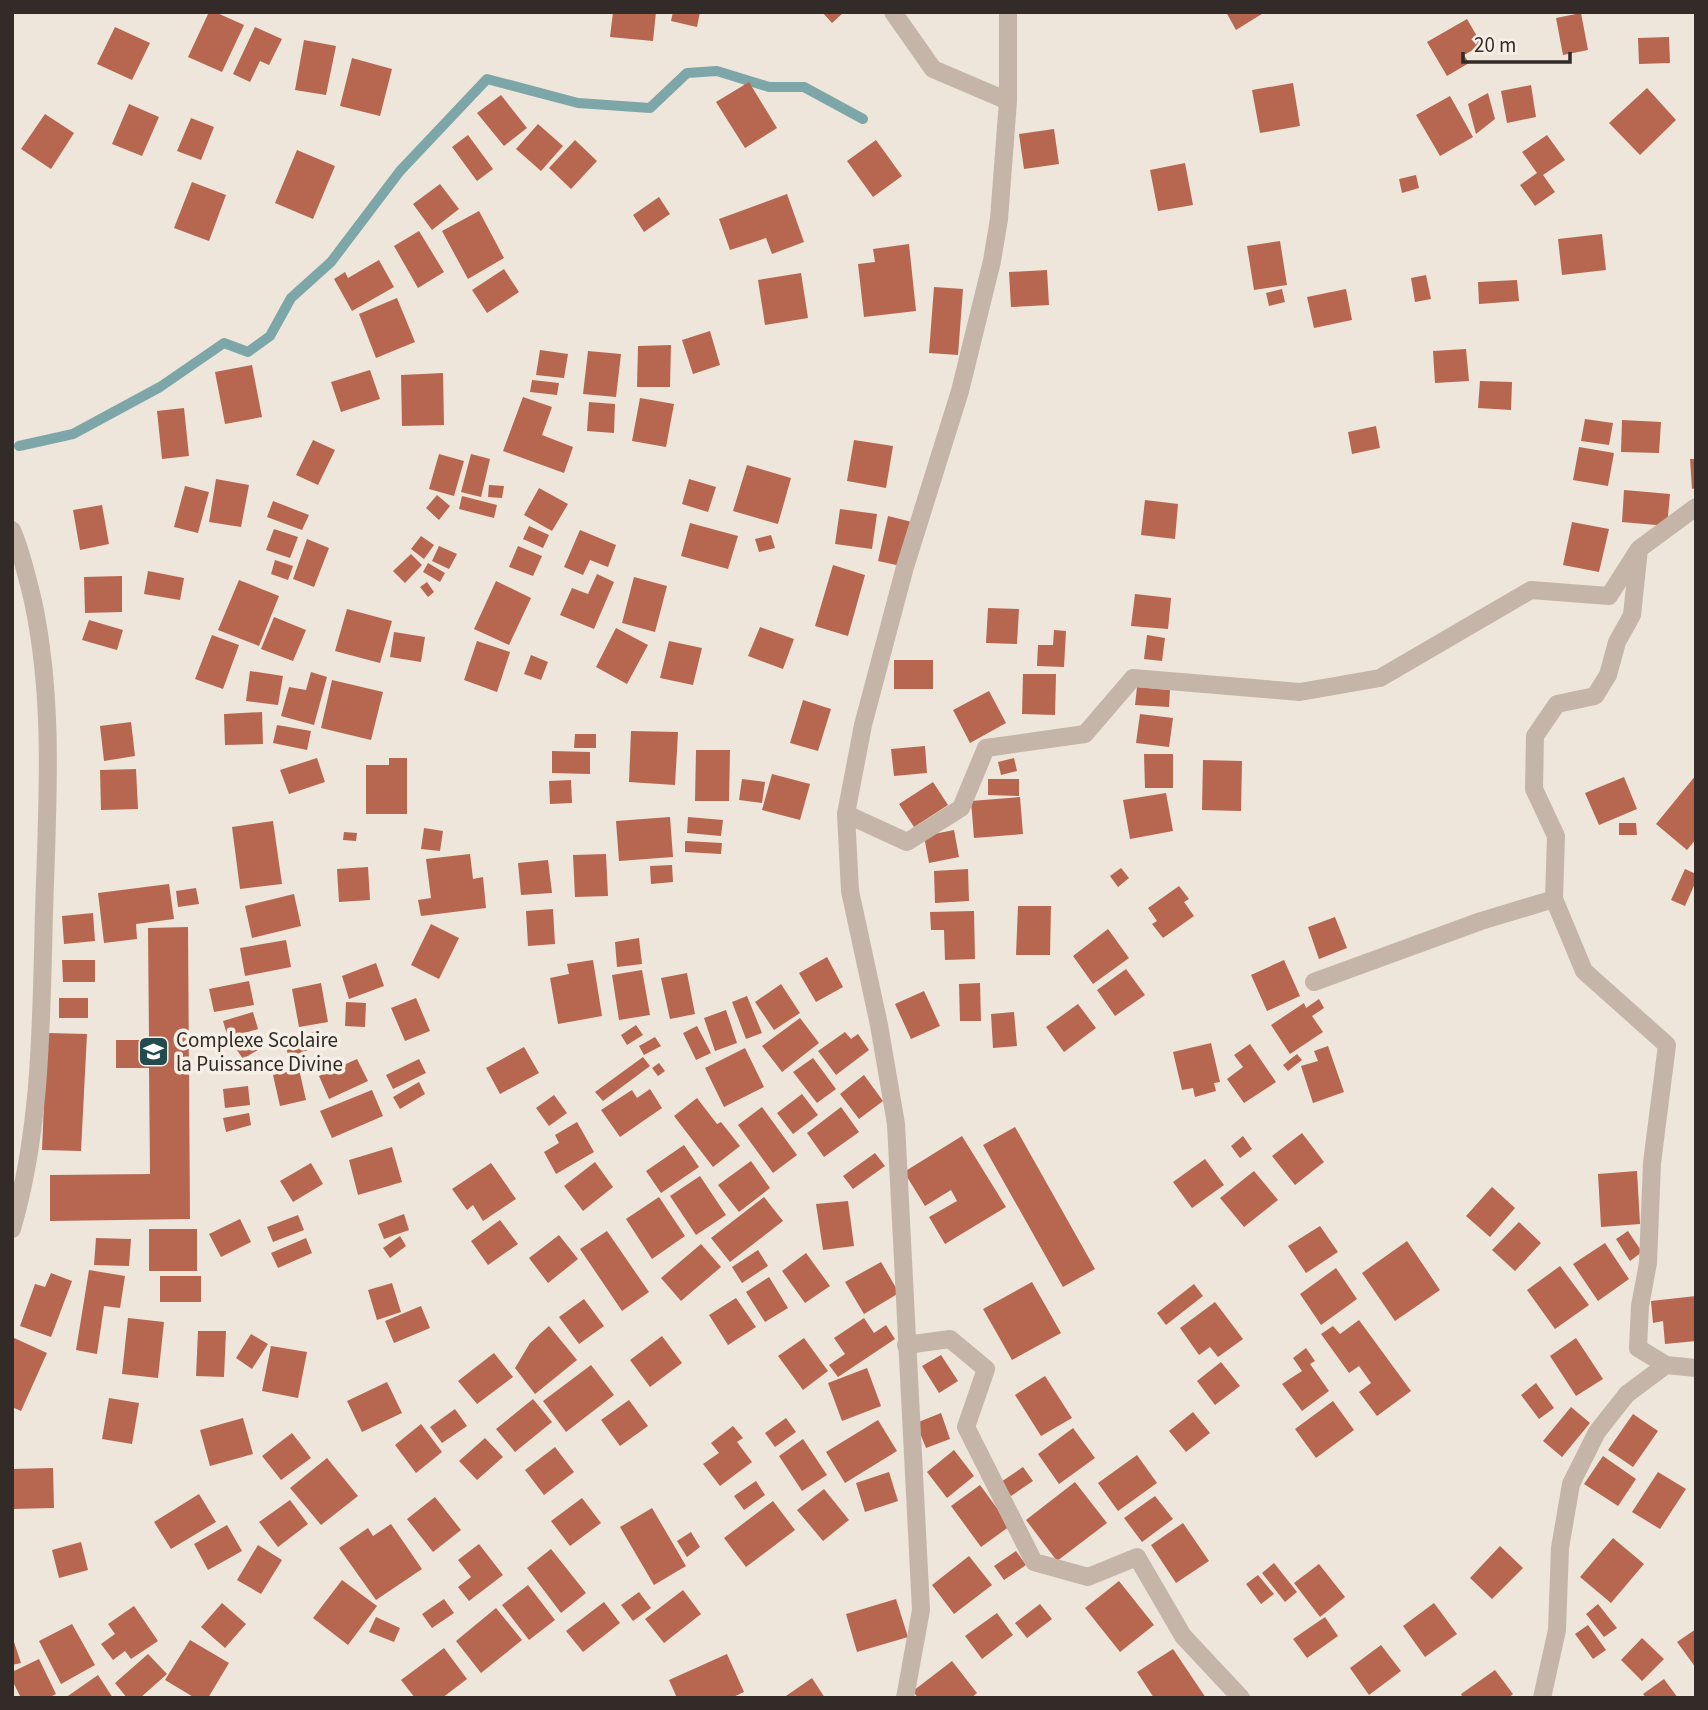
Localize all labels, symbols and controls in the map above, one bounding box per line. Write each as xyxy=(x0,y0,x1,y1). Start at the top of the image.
scale bar xyxy=(1463,21,1570,65)
text: 20 m xyxy=(1474,30,1516,60)
place label: Complexe Scolaire la Puissance Divine xyxy=(176,1025,343,1079)
school or university icon: Complexe Scolaire la Puissance Divine xyxy=(136,1035,170,1069)

